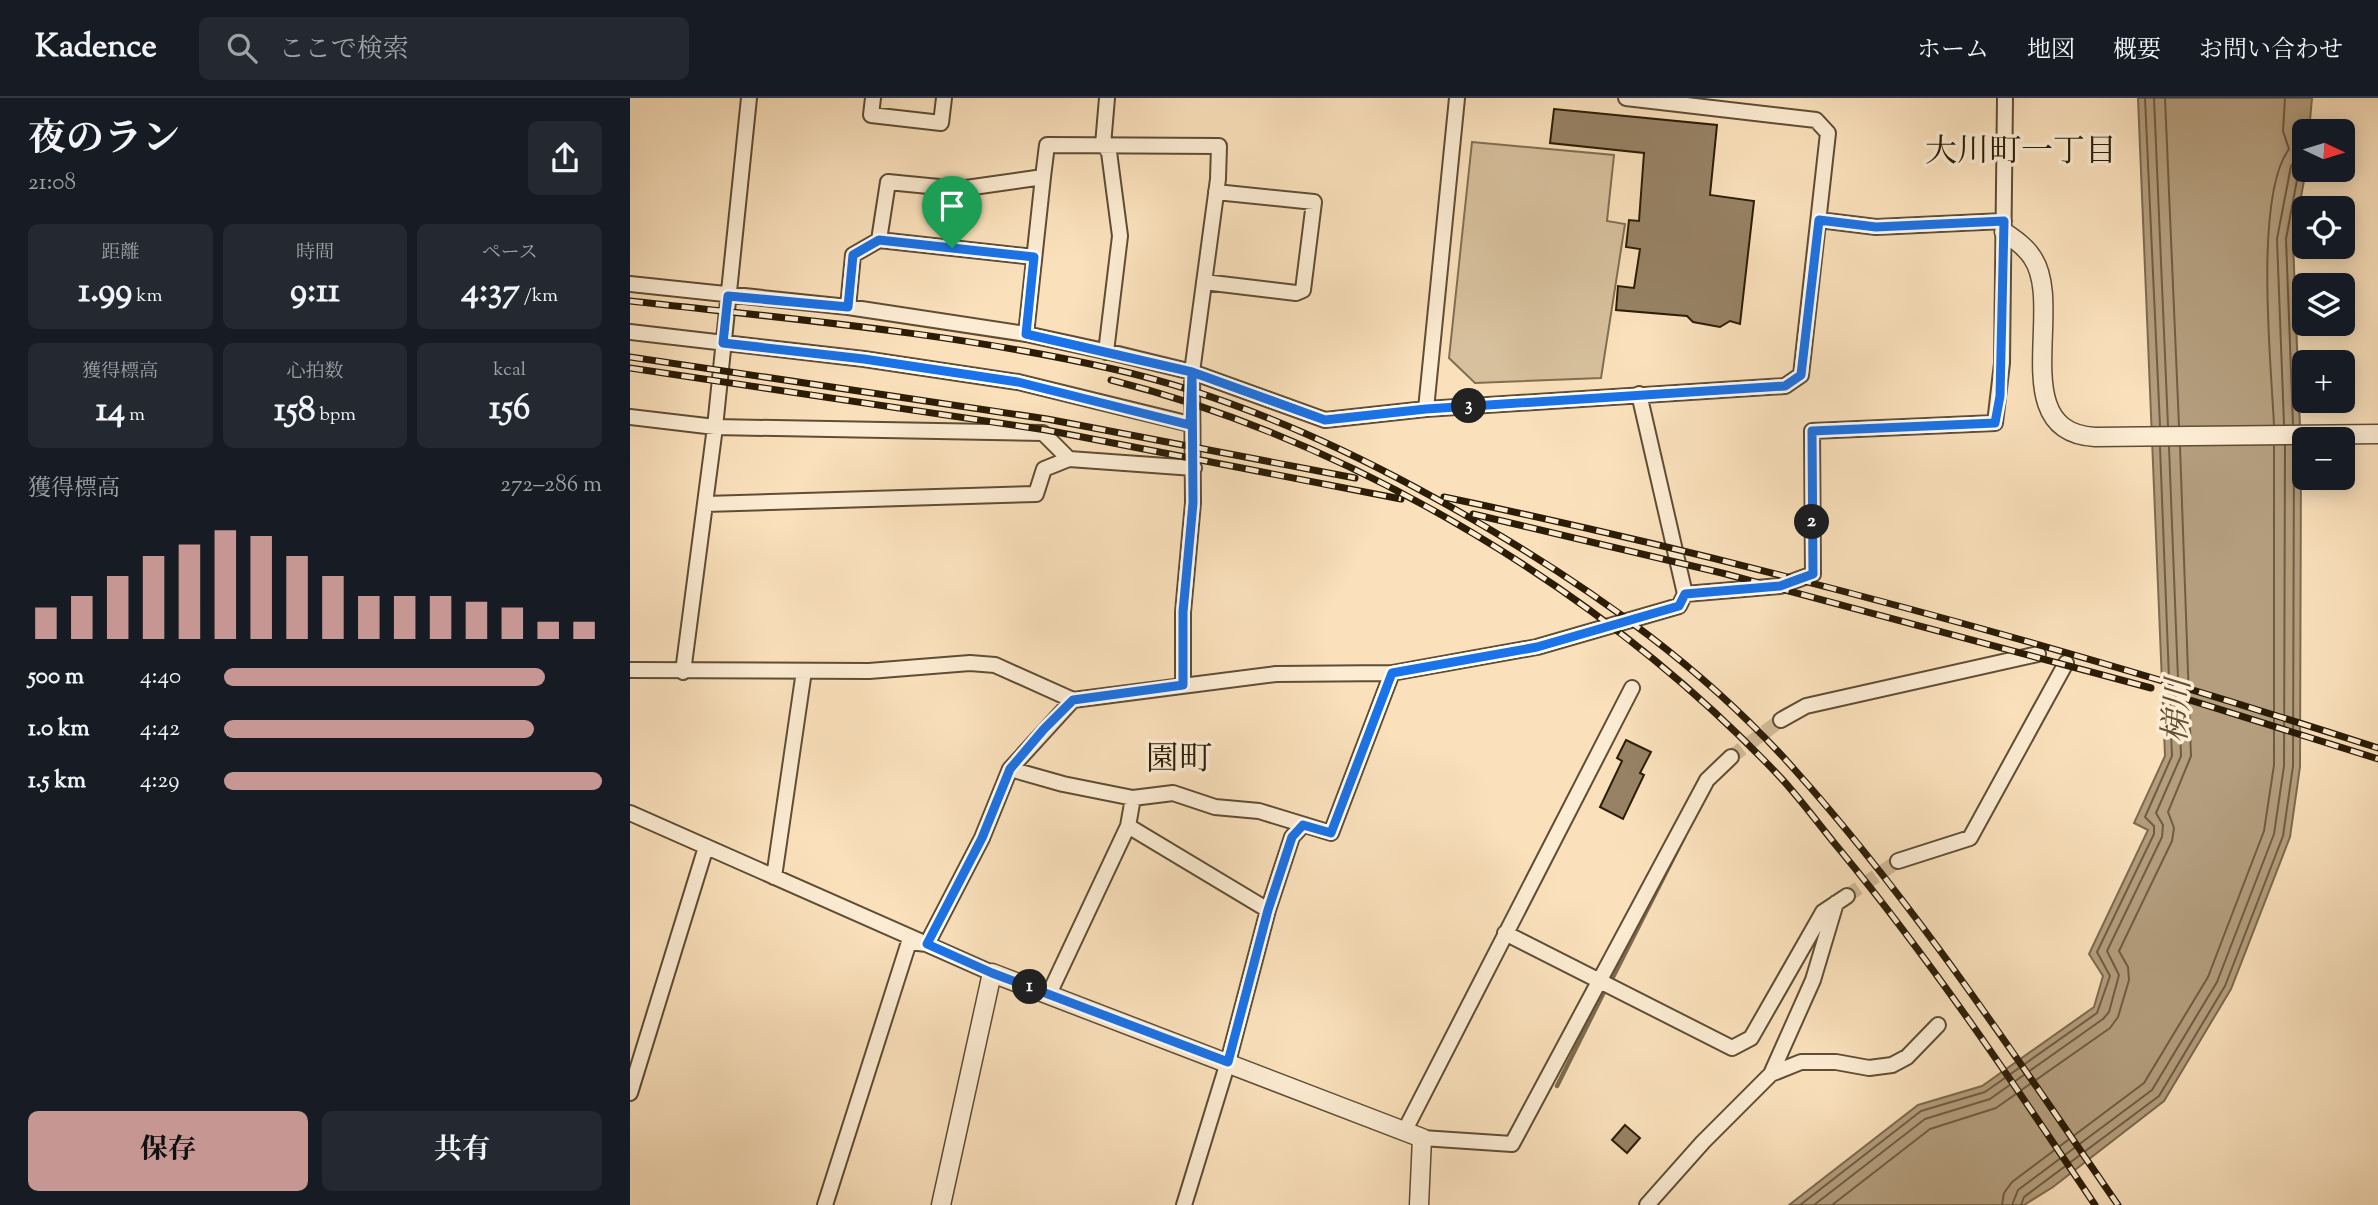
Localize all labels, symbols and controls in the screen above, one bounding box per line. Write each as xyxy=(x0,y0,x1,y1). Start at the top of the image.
search box xyxy=(199,17,689,80)
text: Kadence xyxy=(35,24,157,72)
icon: search xyxy=(223,29,261,67)
text: ここで検索 xyxy=(279,32,409,69)
text: ホーム xyxy=(1917,34,1989,68)
text: 地図 xyxy=(2027,34,2075,68)
text: 概要 xyxy=(2113,34,2161,68)
text: お問い合わせ xyxy=(2199,34,2343,68)
text: 夜のラン xyxy=(28,114,180,168)
north arrow xyxy=(2292,119,2356,182)
map controls xyxy=(2292,119,2355,490)
button: share xyxy=(528,121,602,195)
district label: 大川町一丁目 xyxy=(1925,130,2117,176)
text: 21:08 xyxy=(28,167,76,200)
pin xyxy=(922,176,982,248)
icon: arrive xyxy=(933,187,971,225)
button: locate xyxy=(2292,196,2355,259)
text: 距離 xyxy=(101,240,139,267)
text: 時間 xyxy=(296,240,334,267)
text: ペース xyxy=(482,240,538,267)
text: 1.99 xyxy=(78,267,132,318)
text: 9:11 xyxy=(290,267,340,318)
text: 4:37 xyxy=(461,267,520,318)
button: layers xyxy=(2292,273,2355,336)
text: km xyxy=(132,283,162,310)
text: /km xyxy=(520,283,558,310)
button: + xyxy=(2292,350,2355,413)
text: kcal xyxy=(493,357,526,384)
text: 獲得標高 xyxy=(82,359,158,386)
text: 心拍数 xyxy=(286,359,344,386)
text: 156 xyxy=(489,384,530,435)
text: 14 xyxy=(96,386,125,437)
text: 158 xyxy=(274,386,315,437)
pin: 3 xyxy=(1452,388,1486,424)
text: 3 xyxy=(1465,392,1472,419)
text: m xyxy=(125,402,145,429)
text: bpm xyxy=(315,402,356,429)
button: − xyxy=(2292,427,2355,490)
text: 272–286 m xyxy=(500,469,602,502)
text: 獲得標高 xyxy=(28,473,120,506)
pin: 2 xyxy=(1794,504,1830,540)
text: 2 xyxy=(1807,508,1816,535)
text: 500 m xyxy=(28,661,84,694)
text: 4:40 xyxy=(140,661,181,694)
water label: 梯川 xyxy=(2154,675,2204,744)
text: 1.0 km xyxy=(28,713,90,746)
text: 4:42 xyxy=(140,713,180,746)
district label: 園町 xyxy=(1146,737,1212,785)
text: 1.5 km xyxy=(28,765,86,798)
text: 4:29 xyxy=(140,765,180,798)
pin: 1 xyxy=(1012,970,1048,1004)
text: 1 xyxy=(1026,973,1033,1000)
button: 保存 xyxy=(28,1111,308,1191)
button: 共有 xyxy=(322,1111,602,1191)

